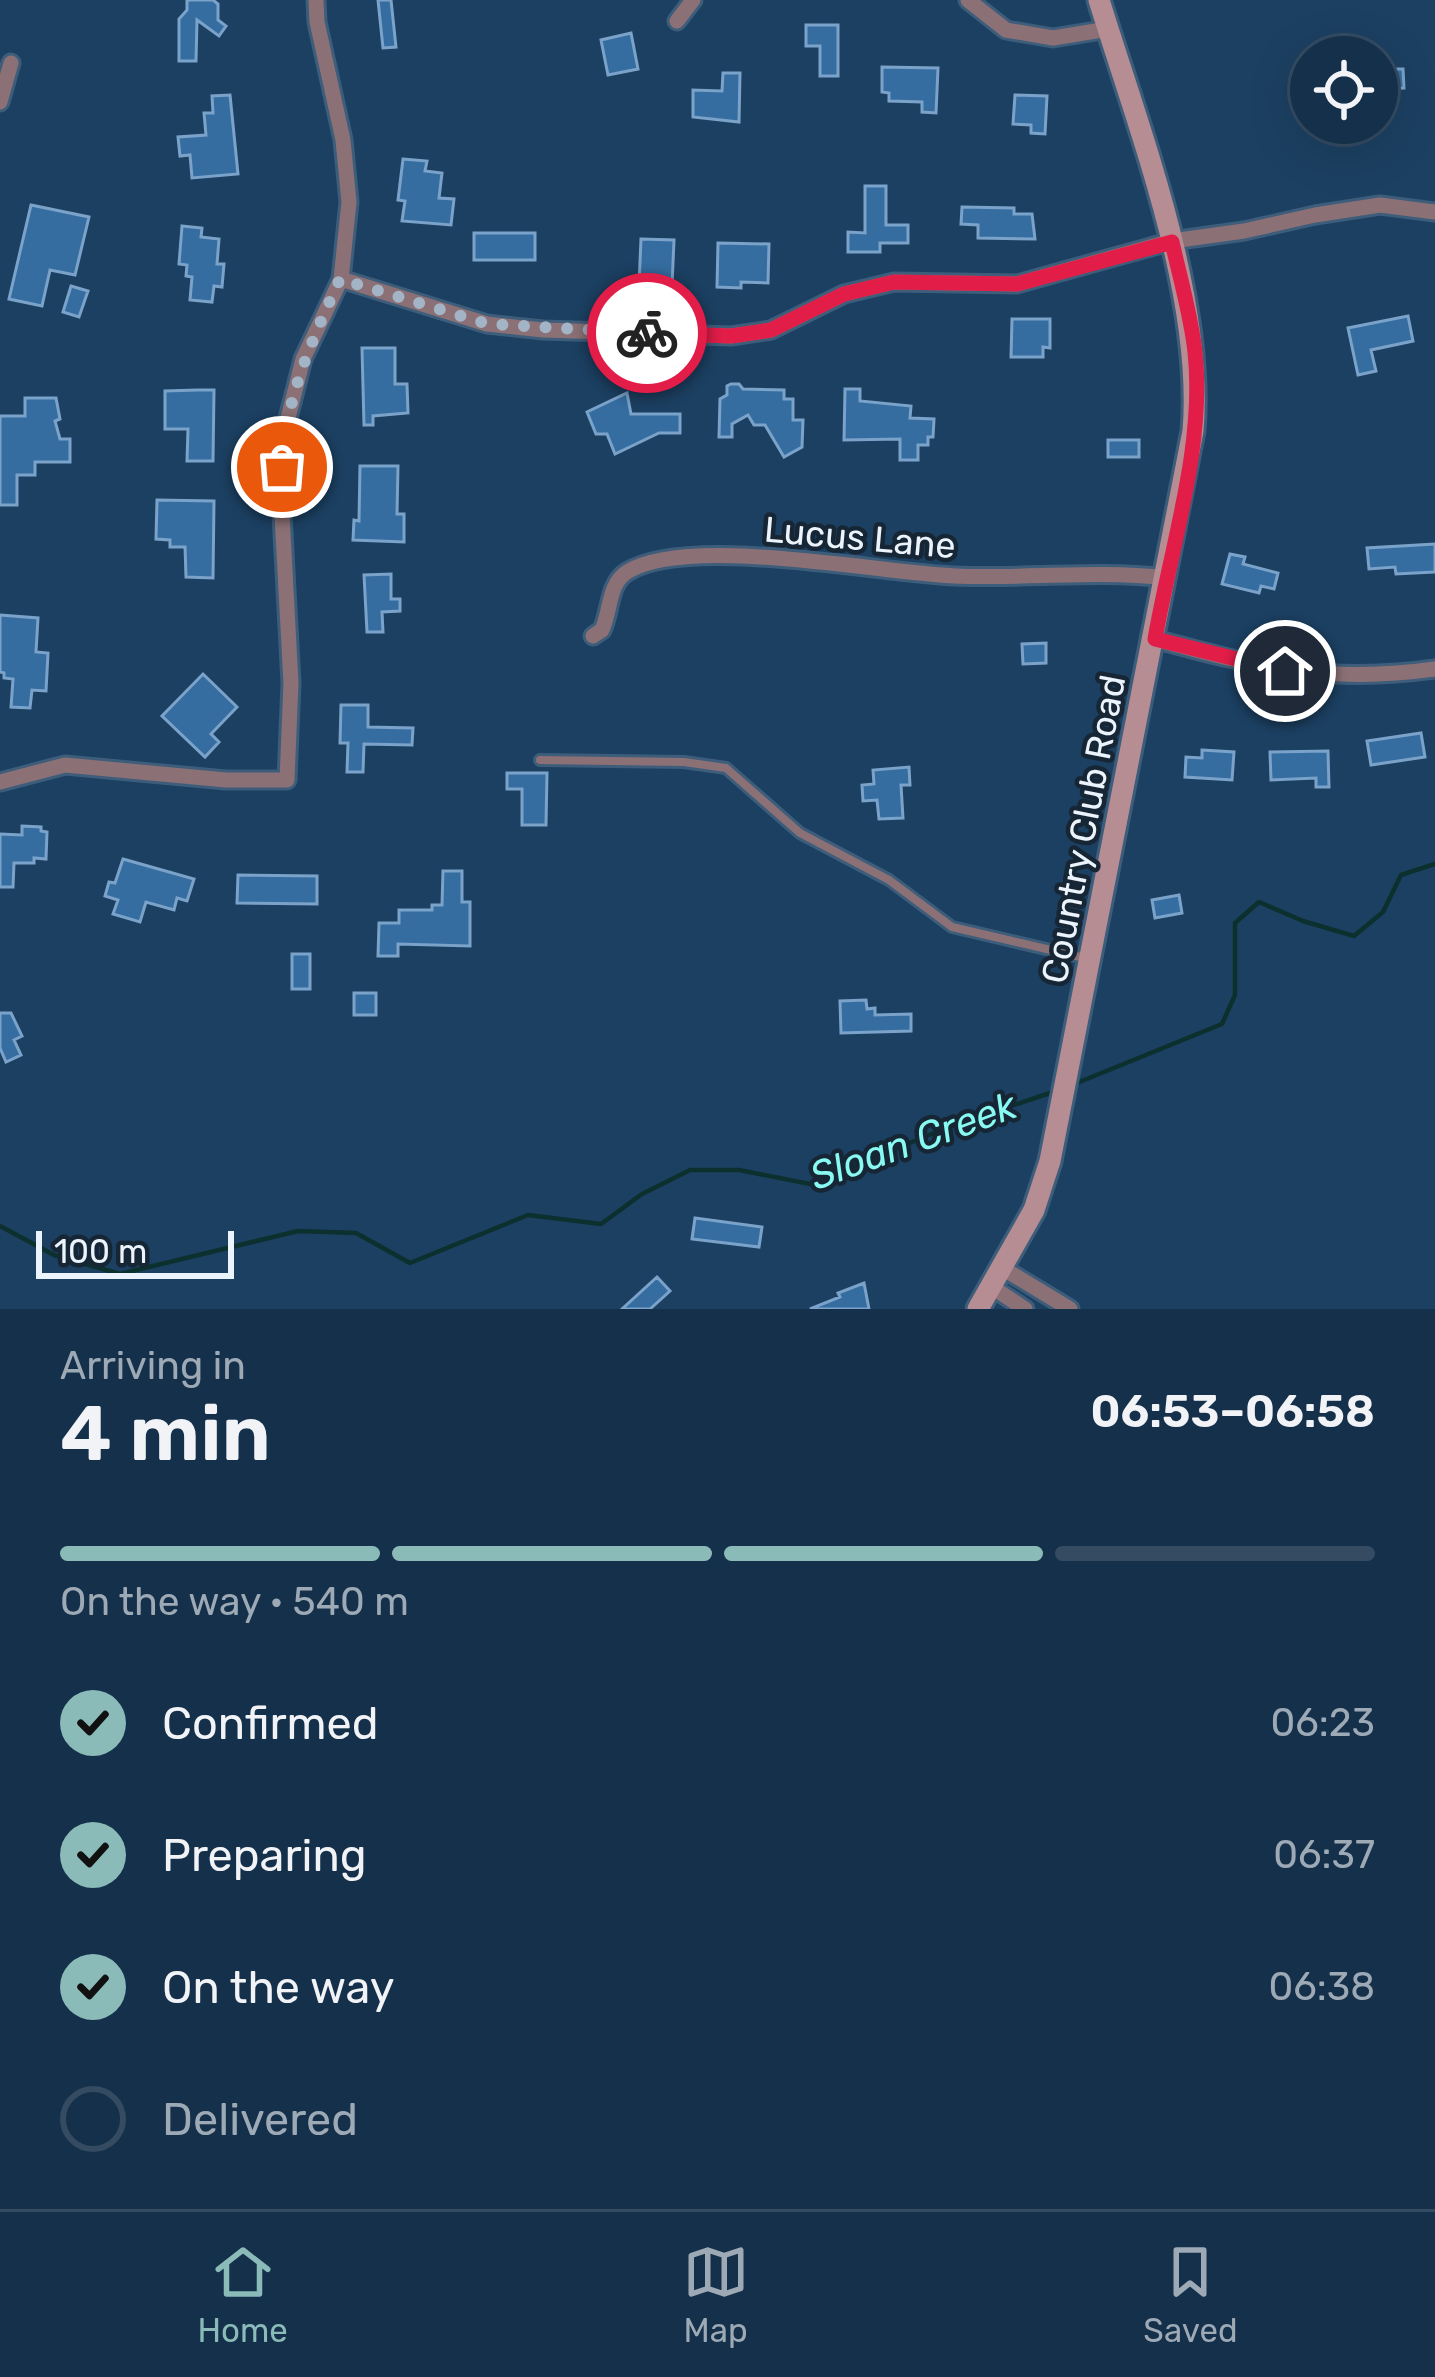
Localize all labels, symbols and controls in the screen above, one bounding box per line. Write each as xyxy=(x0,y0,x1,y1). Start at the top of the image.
map controls xyxy=(1290,36,1398,144)
button: locate xyxy=(1290,36,1398,144)
courier xyxy=(587,273,707,393)
icon: bike xyxy=(614,300,680,366)
pin xyxy=(231,416,333,518)
icon: bag xyxy=(249,434,315,500)
street label: Lucus Lane xyxy=(762,508,958,567)
pin xyxy=(1234,620,1336,722)
icon: home xyxy=(1252,638,1318,704)
street label: Country Club Road xyxy=(1032,671,1134,987)
water label: Sloan Creek xyxy=(804,1082,1024,1200)
scale bar xyxy=(36,1225,234,1278)
text: 100 m xyxy=(54,1232,147,1271)
text: Arriving in xyxy=(60,1343,246,1389)
text: 06:53–06:58 xyxy=(1091,1385,1375,1438)
text: 4 min xyxy=(60,1387,271,1480)
text: On the way · 540 m xyxy=(60,1579,409,1625)
icon: check xyxy=(60,1690,126,1756)
text: Confirmed xyxy=(162,1697,379,1750)
text: 06:23 xyxy=(1270,1700,1375,1746)
icon: check xyxy=(60,1822,126,1888)
text: Preparing xyxy=(162,1829,367,1882)
text: 06:37 xyxy=(1273,1832,1375,1878)
icon: check xyxy=(60,1954,126,2020)
text: On the way xyxy=(162,1961,395,2014)
text: 06:38 xyxy=(1268,1964,1375,2010)
text: Delivered xyxy=(162,2093,358,2146)
tab: Home xyxy=(197,2239,288,2350)
tab: Map xyxy=(683,2239,749,2350)
tab: Saved xyxy=(1143,2239,1238,2350)

